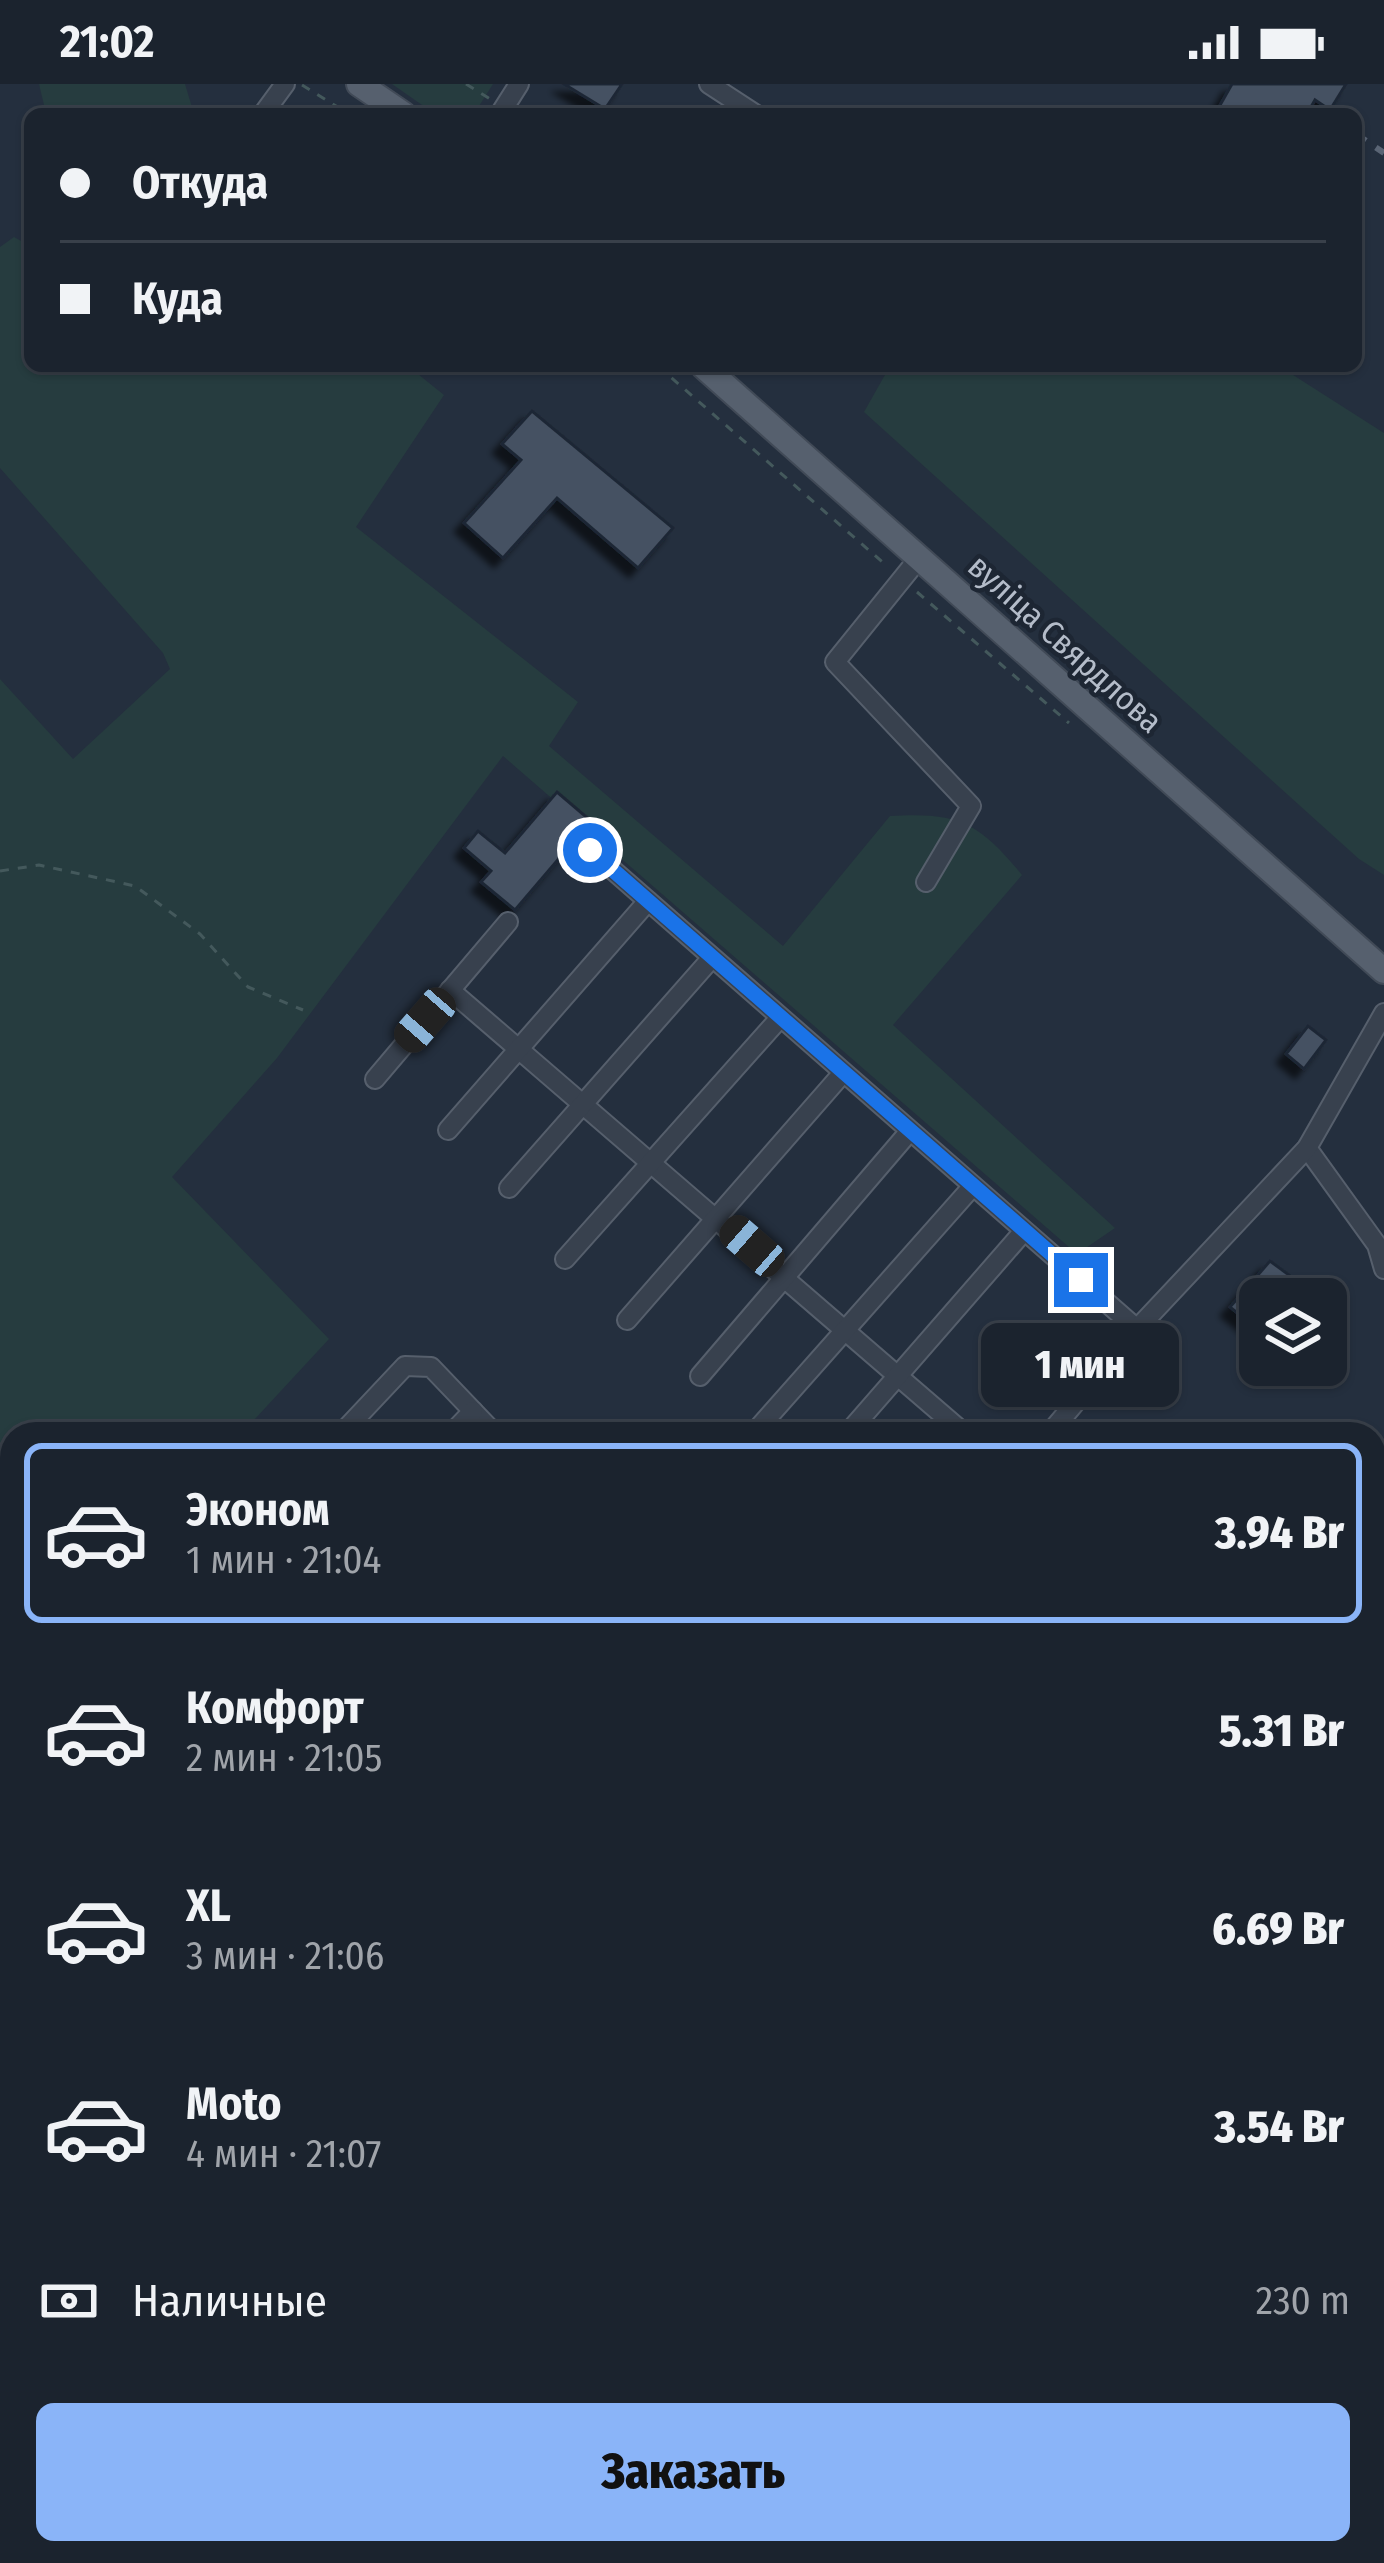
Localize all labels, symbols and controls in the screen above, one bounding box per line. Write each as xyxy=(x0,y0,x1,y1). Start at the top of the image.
text: 21:02 xyxy=(60,15,154,69)
text: Откуда xyxy=(132,156,268,210)
text: Куда xyxy=(132,272,223,326)
street label: вуліца Свярдлова xyxy=(960,546,1170,742)
route start xyxy=(563,823,617,877)
car xyxy=(388,981,462,1059)
car xyxy=(713,1209,791,1283)
route end xyxy=(1054,1253,1108,1307)
map controls xyxy=(1239,1278,1347,1386)
button: layers xyxy=(1239,1278,1347,1386)
callout: 1 мин xyxy=(982,1322,1180,1406)
text: 1 мин xyxy=(1035,1342,1125,1388)
icon: car xyxy=(42,1479,150,1587)
text: Эконом xyxy=(186,1483,330,1537)
text: 3.94 Br xyxy=(1215,1506,1344,1560)
text: 1 мин · 21:04 xyxy=(186,1537,381,1583)
icon: car xyxy=(42,1677,150,1785)
text: Комфорт xyxy=(186,1681,364,1735)
text: 5.31 Br xyxy=(1219,1704,1344,1758)
text: 2 мин · 21:05 xyxy=(186,1735,382,1781)
icon: car xyxy=(42,1875,150,1983)
text: XL xyxy=(186,1879,231,1933)
text: 6.69 Br xyxy=(1212,1902,1344,1956)
text: 3 мин · 21:06 xyxy=(186,1933,384,1979)
icon: car xyxy=(42,2073,150,2181)
text: Moto xyxy=(186,2077,282,2131)
text: 3.54 Br xyxy=(1214,2100,1344,2154)
text: 4 мин · 21:07 xyxy=(186,2131,381,2177)
icon: cash xyxy=(36,2268,102,2334)
text: Наличные xyxy=(132,2274,327,2328)
text: 230 m xyxy=(1256,2278,1350,2324)
button: Заказать xyxy=(36,2403,1350,2541)

